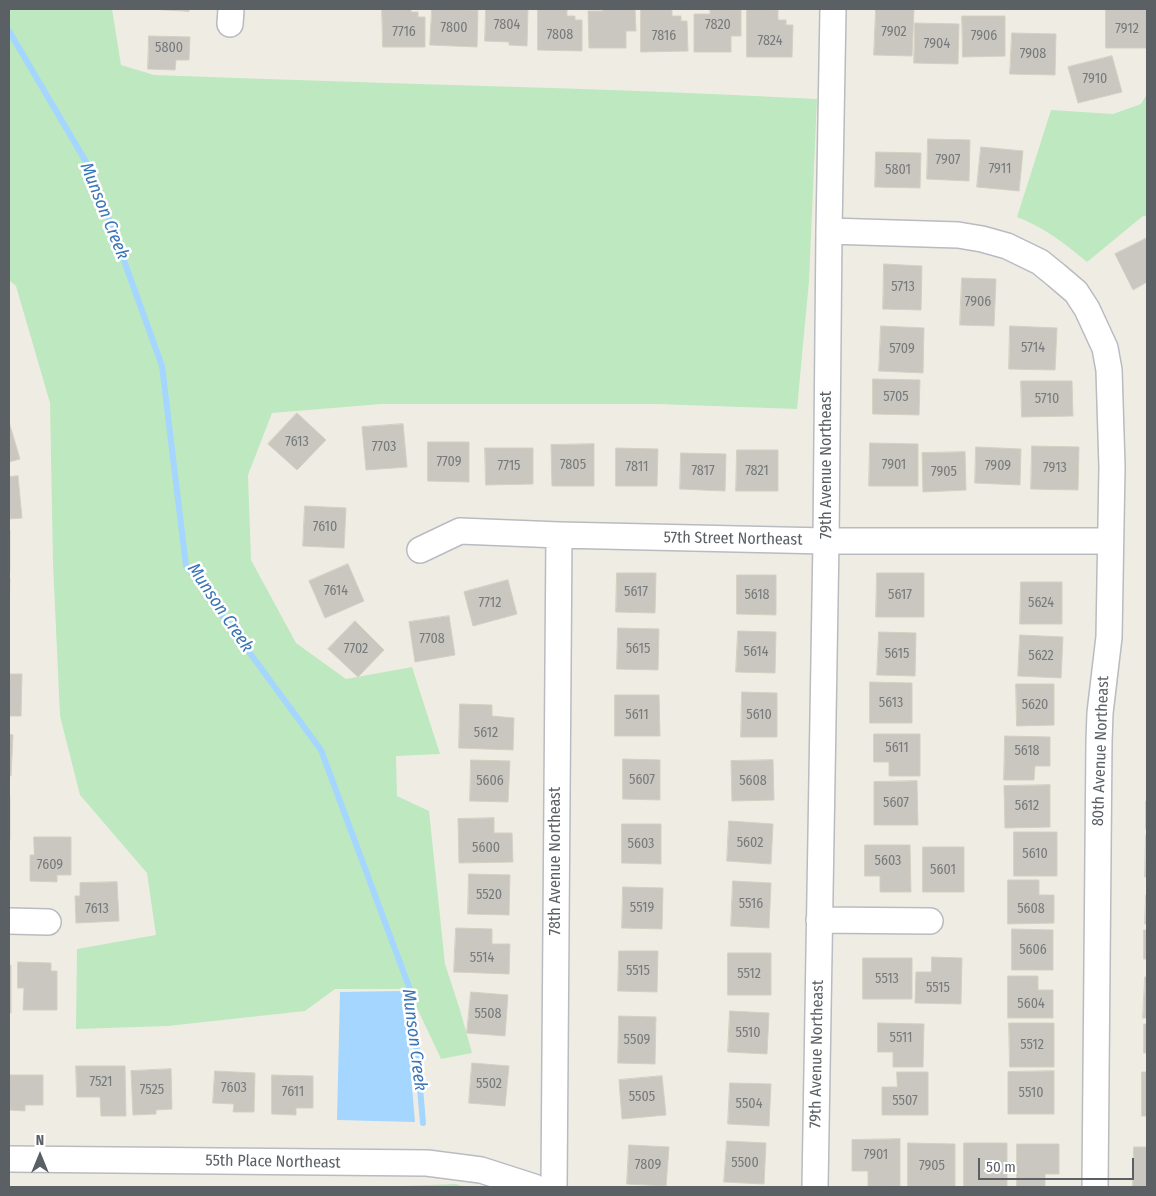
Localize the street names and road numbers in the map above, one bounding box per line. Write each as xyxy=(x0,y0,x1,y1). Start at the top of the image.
street label: 79th Avenue Northeast xyxy=(817,391,837,539)
street label: 57th Street Northeast xyxy=(663,528,803,550)
street label: 80th Avenue Northeast xyxy=(1089,675,1113,827)
street label: 78th Avenue Northeast xyxy=(546,787,566,935)
street label: 79th Avenue Northeast xyxy=(806,980,828,1128)
street label: 55th Place Northeast xyxy=(205,1151,341,1173)

